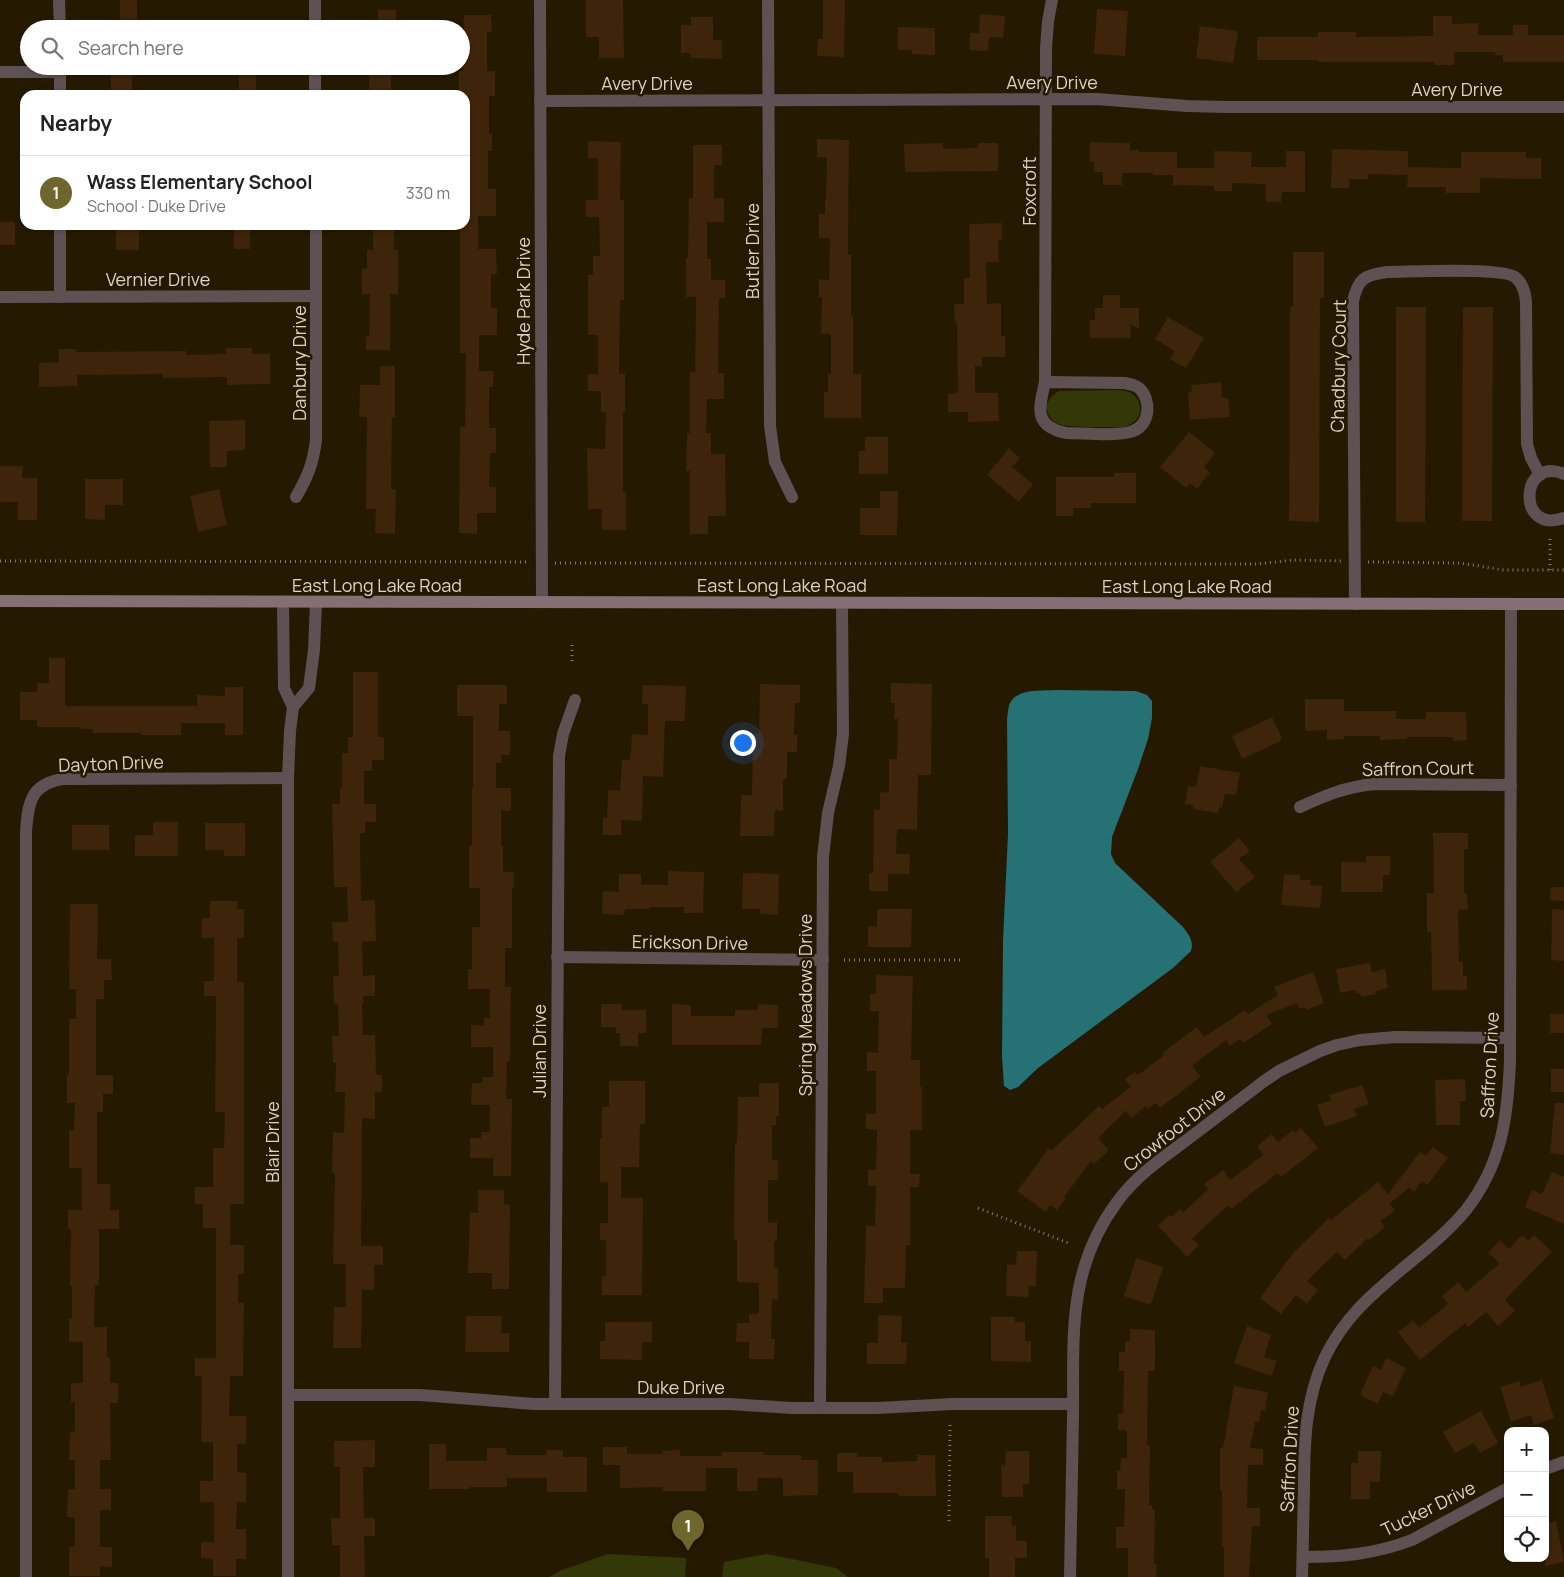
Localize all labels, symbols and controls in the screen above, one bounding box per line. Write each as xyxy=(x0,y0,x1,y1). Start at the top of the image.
search box xyxy=(20,20,470,75)
icon: search xyxy=(38,34,66,62)
text: Search here xyxy=(78,35,184,61)
street label: Avery Drive xyxy=(1006,70,1098,94)
street label: Avery Drive xyxy=(601,71,693,95)
street label: Avery Drive xyxy=(1411,77,1503,101)
text: Nearby xyxy=(40,109,112,137)
street label: Foxcroft xyxy=(1017,157,1041,225)
text: Wass Elementary School xyxy=(87,169,313,195)
text: 1 xyxy=(52,182,60,204)
text: 330 m xyxy=(406,182,450,204)
text: School · Duke Drive xyxy=(87,195,226,217)
street label: Butler Drive xyxy=(740,203,764,299)
street label: Hyde Park Drive xyxy=(511,237,535,365)
street label: Vernier Drive xyxy=(106,267,210,291)
street label: Chadbury Court xyxy=(1325,299,1351,433)
street label: Danbury Drive xyxy=(287,305,311,421)
street label: East Long Lake Road xyxy=(292,573,462,597)
street label: East Long Lake Road xyxy=(697,573,867,597)
street label: East Long Lake Road xyxy=(1102,574,1272,598)
your location xyxy=(730,730,756,756)
street label: Dayton Drive xyxy=(58,749,164,777)
street label: Saffron Court xyxy=(1362,755,1474,781)
street label: Spring Meadows Drive xyxy=(793,914,817,1096)
street label: Erickson Drive xyxy=(632,929,748,955)
street label: Julian Drive xyxy=(527,1004,551,1098)
street label: Saffron Drive xyxy=(1474,1011,1504,1119)
street label: Crowfoot Drive xyxy=(1118,1082,1230,1176)
street label: Blair Drive xyxy=(260,1101,284,1183)
street label: Duke Drive xyxy=(637,1375,725,1399)
street label: Saffron Drive xyxy=(1274,1405,1304,1513)
map controls xyxy=(1504,1427,1549,1562)
button: + xyxy=(1504,1427,1549,1472)
button: − xyxy=(1504,1472,1549,1517)
street label: Tucker Drive xyxy=(1377,1475,1479,1541)
pin: 1 xyxy=(672,1510,704,1551)
button: locate xyxy=(1504,1517,1549,1562)

